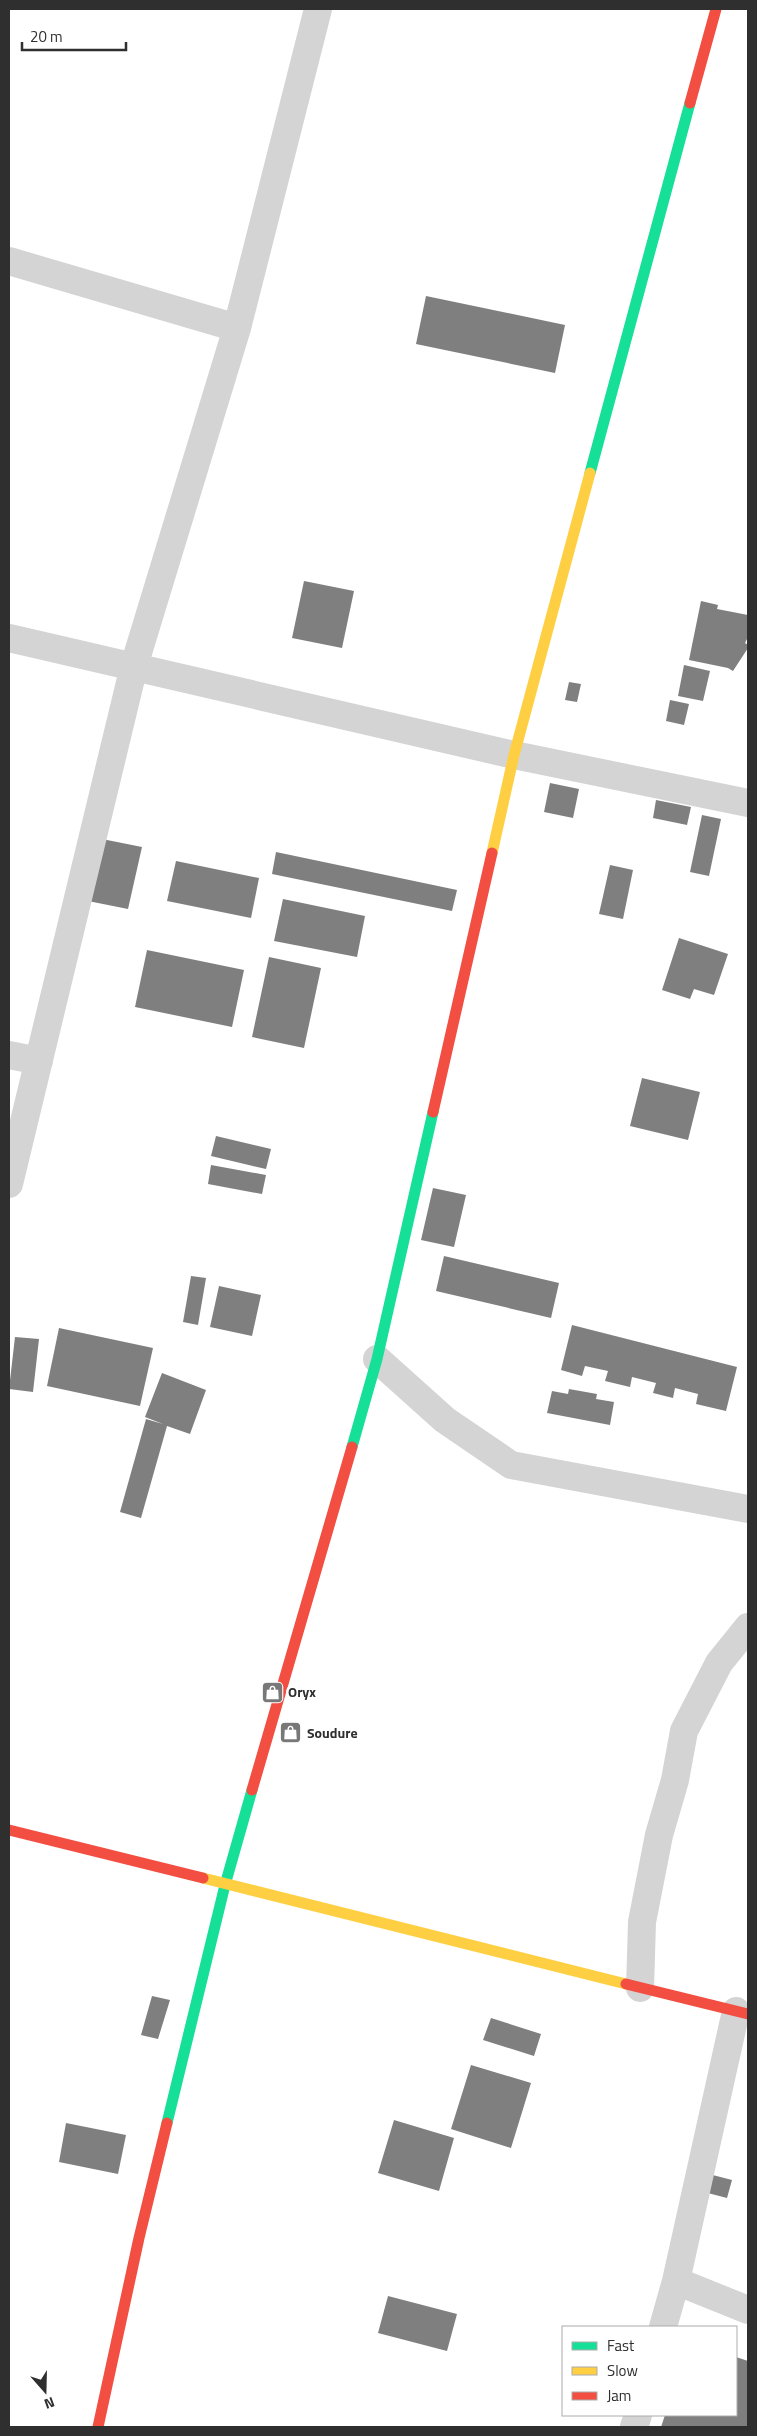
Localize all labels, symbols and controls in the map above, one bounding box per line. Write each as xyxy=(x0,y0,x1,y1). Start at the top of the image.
scale bar xyxy=(22,20,126,52)
text: 20 m xyxy=(30,25,63,48)
shop icon: Oryx xyxy=(260,1680,284,1704)
place label: Oryx xyxy=(288,1681,316,1702)
shop icon: Soudure xyxy=(279,1721,303,1745)
place label: Soudure xyxy=(307,1722,358,1743)
legend xyxy=(562,2326,737,2416)
text: Fast xyxy=(607,2334,635,2357)
text: Slow xyxy=(607,2359,638,2382)
north arrow xyxy=(20,2366,70,2416)
text: Jam xyxy=(607,2384,631,2407)
text: N xyxy=(41,2392,58,2415)

